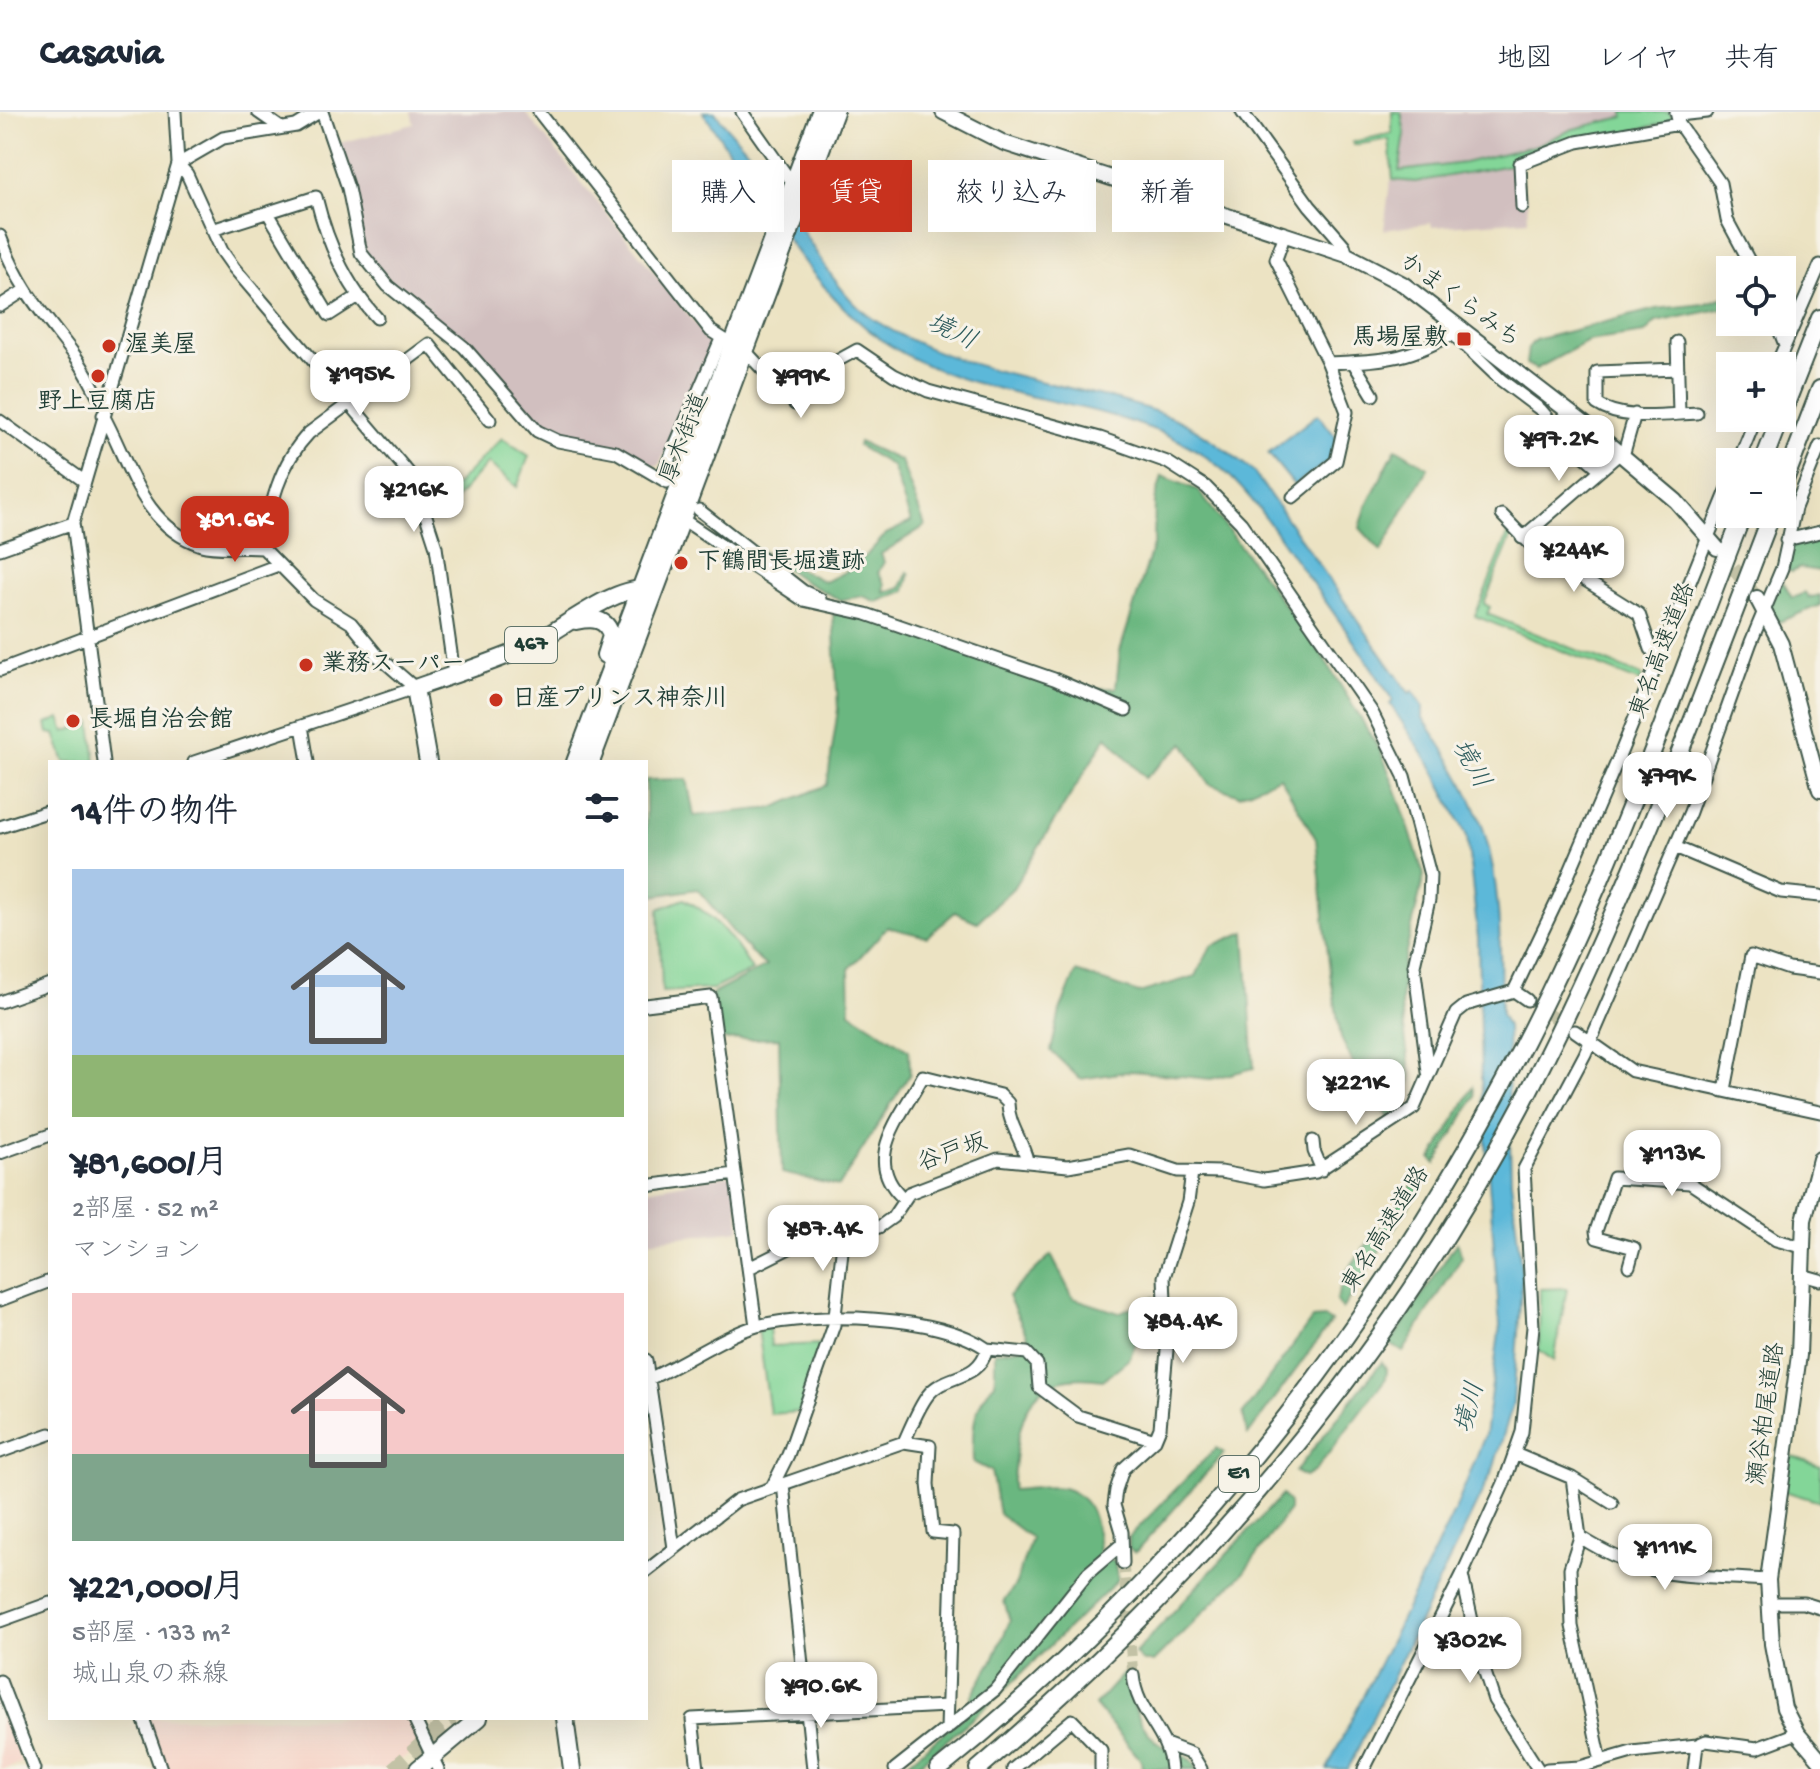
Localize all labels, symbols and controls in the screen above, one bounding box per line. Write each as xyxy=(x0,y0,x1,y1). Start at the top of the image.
text: Casavia xyxy=(40,33,163,77)
text: 地図 xyxy=(1497,44,1553,77)
text: レイヤ xyxy=(1597,44,1680,77)
text: 共有 xyxy=(1724,44,1780,77)
chip: 購入 xyxy=(672,160,784,232)
chip: 賃貸 xyxy=(800,160,912,232)
chip: 絞り込み xyxy=(928,160,1096,232)
chip: 新着 xyxy=(1112,160,1224,232)
street label: かまくらみち xyxy=(1393,248,1525,356)
map controls xyxy=(1716,256,1796,528)
button: locate xyxy=(1716,256,1796,336)
water label: 境川 xyxy=(921,308,982,359)
place label: 馬場屋敷 xyxy=(1352,324,1448,354)
marker: 馬場屋敷 xyxy=(1455,330,1473,348)
place label: 渥美屋 xyxy=(125,331,197,361)
marker: 渥美屋 xyxy=(100,337,118,355)
pin: ¥195K xyxy=(304,350,416,418)
pin: ¥99K xyxy=(754,352,848,420)
button: + xyxy=(1716,352,1796,432)
text: ¥195K xyxy=(328,360,392,391)
text: ¥99K xyxy=(775,362,827,393)
marker: 野上豆腐店 xyxy=(89,367,107,385)
place label: 野上豆腐店 xyxy=(38,388,158,418)
street label: 厚木街道 xyxy=(654,389,717,489)
pin: ¥97.2K xyxy=(1494,415,1624,483)
text: ¥97.2K xyxy=(1522,425,1596,456)
button: − xyxy=(1716,448,1796,528)
pin: ¥216K xyxy=(358,466,470,534)
text: ¥216K xyxy=(383,476,445,507)
pin: ¥81.6K xyxy=(170,496,300,564)
text: ¥81.6K xyxy=(199,506,271,537)
pin: ¥244K xyxy=(1518,526,1630,594)
text: ¥244K xyxy=(1542,536,1606,567)
place label: 下鶴間長堀遺跡 xyxy=(697,548,865,578)
marker: 下鶴間長堀遺跡 xyxy=(672,554,690,572)
street label: 東名高速道路 xyxy=(1624,578,1703,723)
road number: 467 xyxy=(505,627,557,663)
place label: 業務スーパー xyxy=(322,650,465,680)
marker: 業務スーパー xyxy=(297,656,315,674)
place label: 日産プリンス神奈川 xyxy=(512,685,728,715)
marker: 日産プリンス神奈川 xyxy=(487,691,505,709)
place label: 長堀自治会館 xyxy=(89,706,233,736)
marker: 長堀自治会館 xyxy=(64,712,82,730)
water label: 境川 xyxy=(1443,734,1496,795)
pin: ¥79K xyxy=(1620,752,1714,820)
text: ¥79K xyxy=(1641,762,1693,793)
icon: filters xyxy=(580,786,624,830)
text: 14件の物件 xyxy=(72,795,238,835)
icon: home xyxy=(276,921,420,1065)
pin: ¥221K xyxy=(1300,1059,1412,1127)
text: ¥221K xyxy=(1325,1069,1387,1100)
street label: 谷戸坂 xyxy=(914,1129,992,1179)
pin: ¥113K xyxy=(1616,1130,1728,1198)
text: ¥113K xyxy=(1642,1140,1702,1171)
text: ¥81,600/月 xyxy=(72,1146,229,1186)
street label: 東名高速道路 xyxy=(1336,1161,1437,1299)
text: 2部屋 · 52 m² xyxy=(72,1196,219,1227)
pin: ¥87.4K xyxy=(758,1205,888,1273)
text: ¥87.4K xyxy=(786,1215,860,1246)
text: マンション xyxy=(72,1237,201,1268)
pin: ¥84.4K xyxy=(1118,1297,1248,1365)
text: ¥84.4K xyxy=(1146,1307,1220,1338)
street label: 瀬谷柏尾道路 xyxy=(1743,1341,1792,1487)
icon: home xyxy=(276,1345,420,1489)
water label: 境川 xyxy=(1449,1379,1494,1437)
road number: E1 xyxy=(1219,1456,1259,1492)
pin: ¥111K xyxy=(1609,1524,1721,1592)
text: ¥111K xyxy=(1636,1534,1694,1565)
text: ¥221,000/月 xyxy=(72,1570,246,1610)
pin: ¥302K xyxy=(1414,1617,1526,1685)
text: 5部屋 · 133 m² xyxy=(72,1620,231,1651)
text: ¥302K xyxy=(1436,1627,1504,1658)
text: 城山泉の森線 xyxy=(72,1661,228,1692)
pin: ¥90.6K xyxy=(756,1662,886,1730)
text: ¥90.6K xyxy=(783,1672,859,1703)

